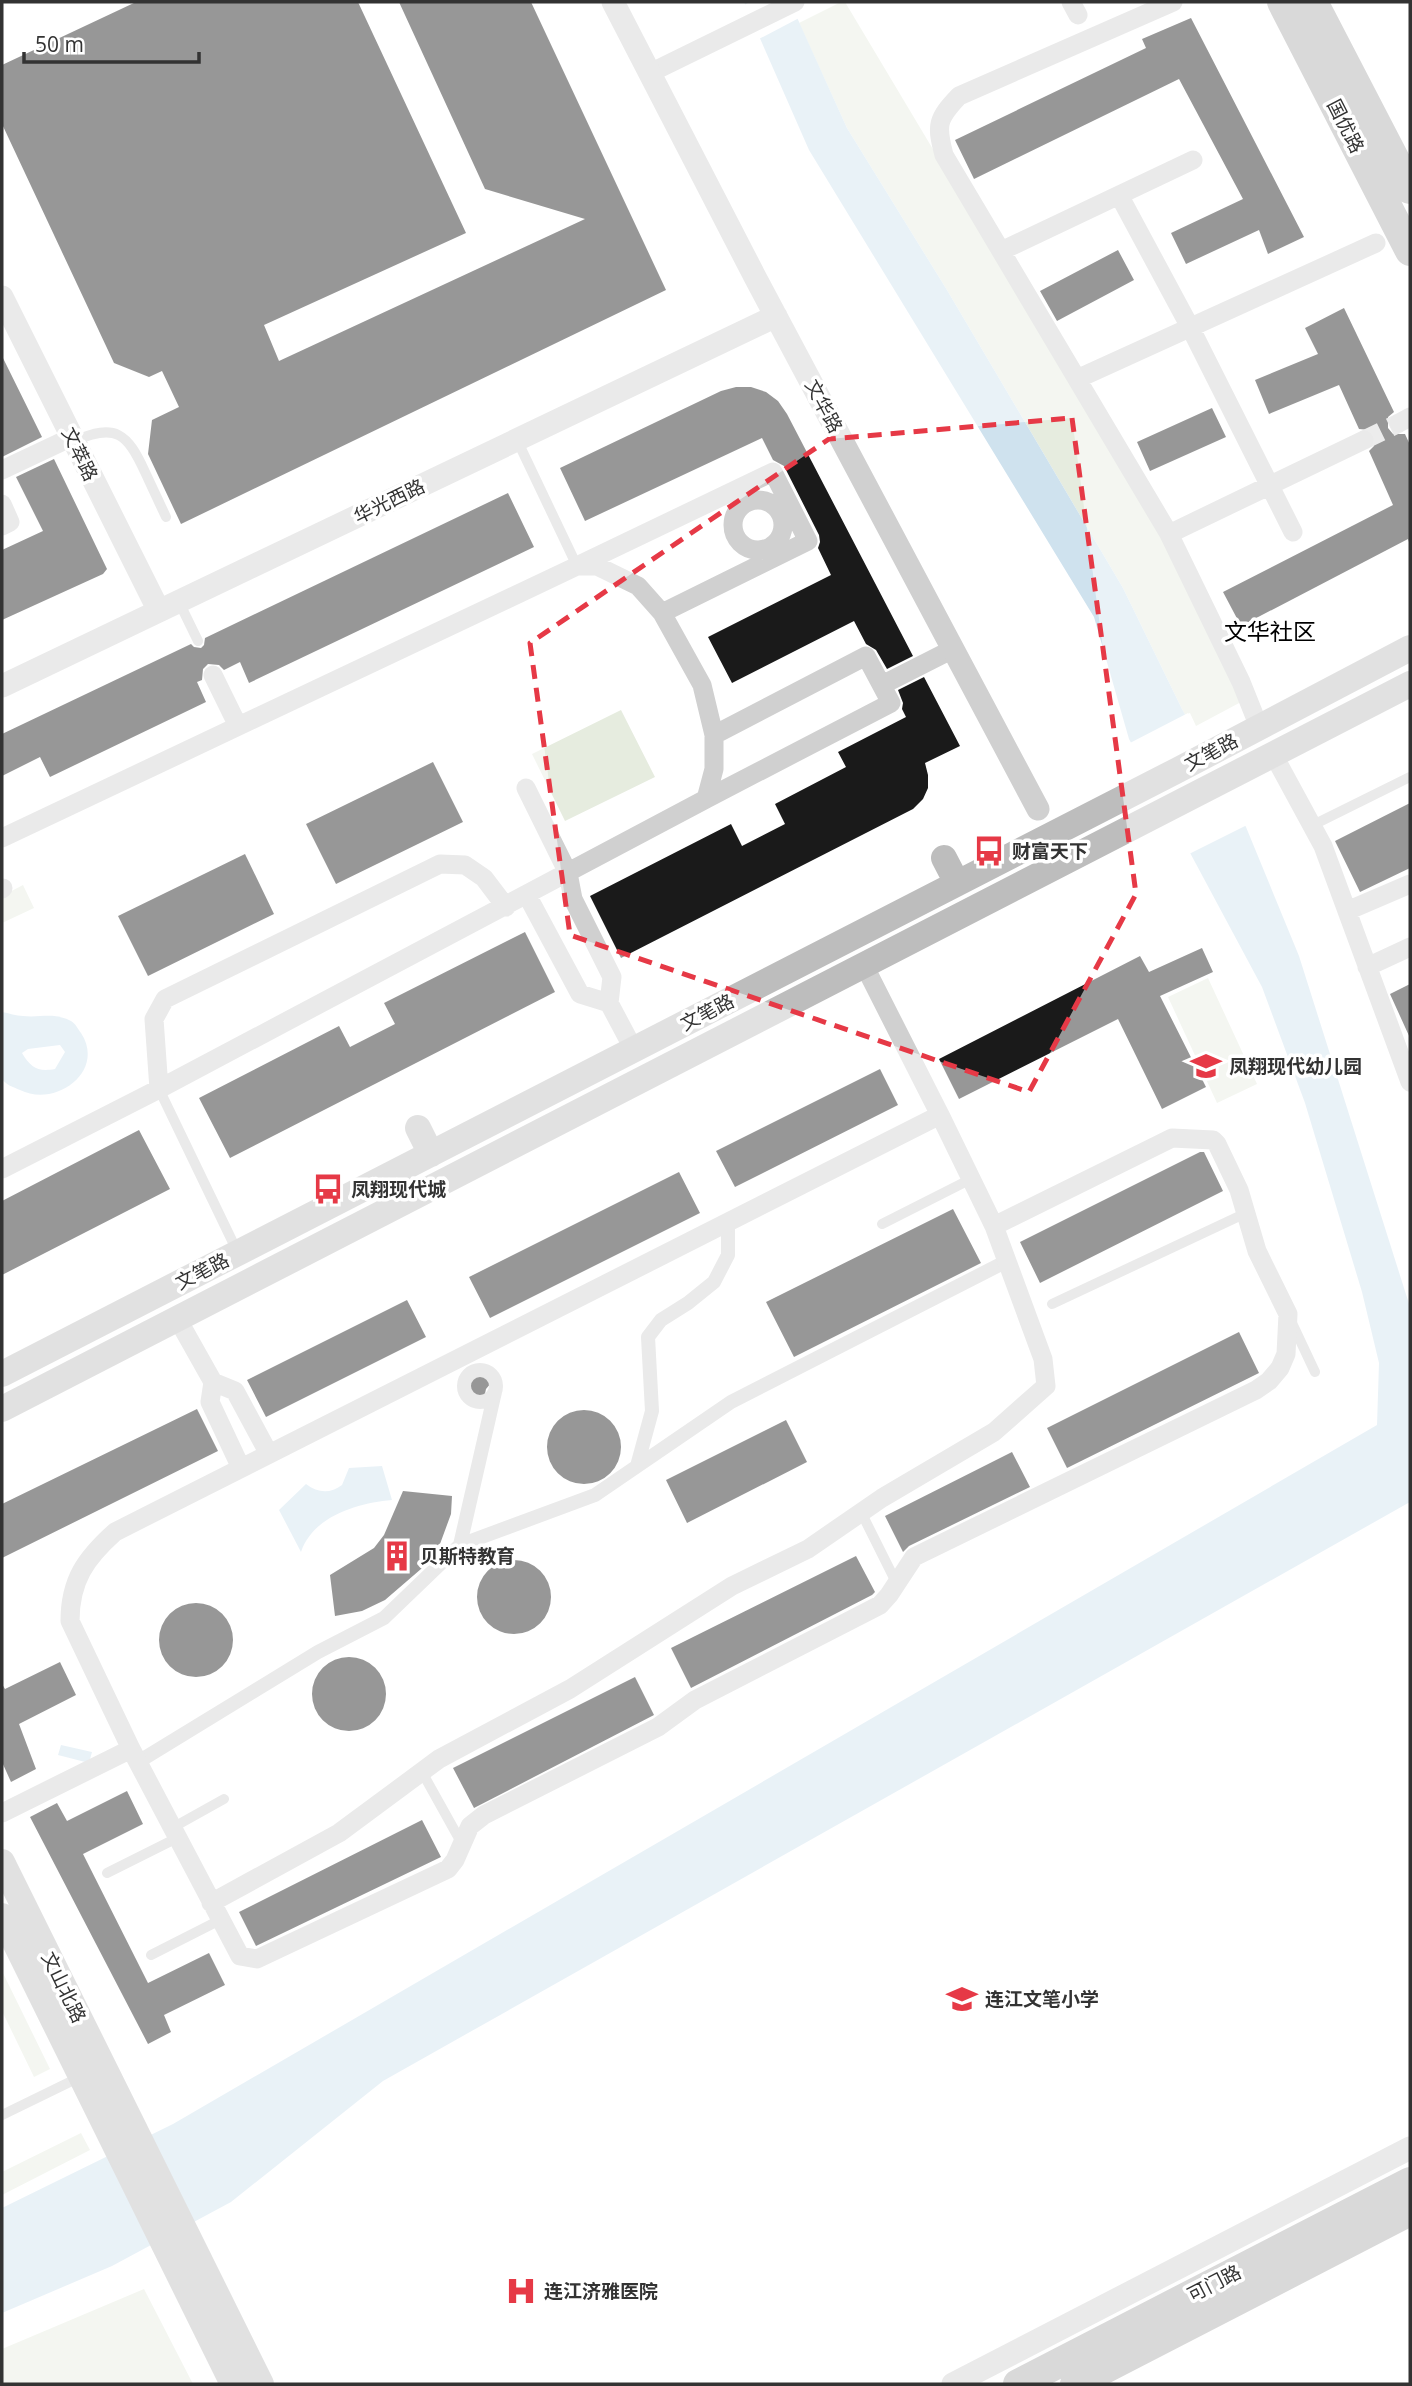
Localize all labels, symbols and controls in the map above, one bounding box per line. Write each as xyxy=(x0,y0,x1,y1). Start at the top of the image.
scale bar xyxy=(24,21,200,65)
text: 50 m xyxy=(35,30,84,58)
street label: 国优路 xyxy=(1321,95,1371,157)
street label: 文华路 xyxy=(799,375,849,437)
street label: 文萃路 xyxy=(56,423,104,485)
street label: 华光西路 xyxy=(349,473,429,529)
district label: 文华社区 xyxy=(1224,615,1316,647)
street label: 文笔路 xyxy=(1180,727,1242,777)
bus stop icon: 财富天下 xyxy=(972,834,1006,868)
place label: 财富天下 xyxy=(1012,838,1088,864)
street label: 文笔路 xyxy=(676,987,738,1037)
school or university icon: 凤翔现代幼儿园 xyxy=(1189,1049,1223,1083)
place label: 凤翔现代幼儿园 xyxy=(1229,1053,1362,1079)
bus stop icon: 凤翔现代城 xyxy=(311,1172,345,1206)
place label: 凤翔现代城 xyxy=(351,1176,446,1202)
street label: 文笔路 xyxy=(171,1246,233,1296)
building icon: 贝斯特教育 xyxy=(380,1539,414,1573)
place label: 贝斯特教育 xyxy=(420,1543,515,1569)
street label: 文山北路 xyxy=(36,1947,92,2027)
school or university icon: 连江文笔小学 xyxy=(945,1982,979,2016)
place label: 连江文笔小学 xyxy=(985,1986,1099,2012)
street label: 可门路 xyxy=(1183,2258,1245,2308)
hospital icon: 连江济雅医院 xyxy=(504,2274,538,2308)
place label: 连江济雅医院 xyxy=(544,2278,658,2304)

